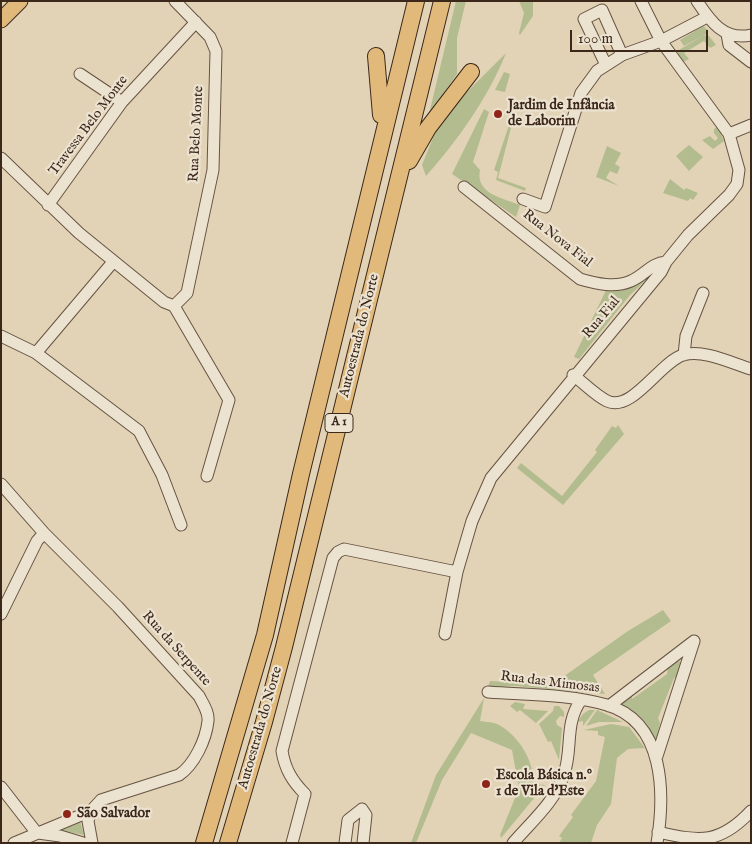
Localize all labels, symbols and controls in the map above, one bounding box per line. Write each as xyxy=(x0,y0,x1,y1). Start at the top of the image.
scale bar xyxy=(572,20,710,52)
text: 100 m xyxy=(578,29,613,48)
street label: Travessa Belo Monte xyxy=(46,73,132,179)
street label: Rua Belo Monte xyxy=(186,86,208,182)
place label: Jardim de Infância de Laborim xyxy=(508,98,614,130)
marker: Jardim de Infância de Laborim xyxy=(492,108,504,120)
street label: Rua Nova Fial xyxy=(519,207,595,271)
street label: Autoestrada do Norte xyxy=(337,273,383,399)
street label: Rua Fial xyxy=(580,294,624,342)
road number: A 1 xyxy=(325,413,353,432)
street label: Rua da Serpente xyxy=(138,608,214,690)
street label: Autoestrada do Norte xyxy=(235,665,287,791)
street label: Rua das Mimosas xyxy=(500,669,600,697)
place label: Escola Básica n.º 1 de Vila d'Este xyxy=(496,768,593,800)
marker: Escola Básica n.º 1 de Vila d'Este xyxy=(480,778,492,790)
place label: São Salvador xyxy=(77,806,150,822)
marker: São Salvador xyxy=(61,808,73,820)

